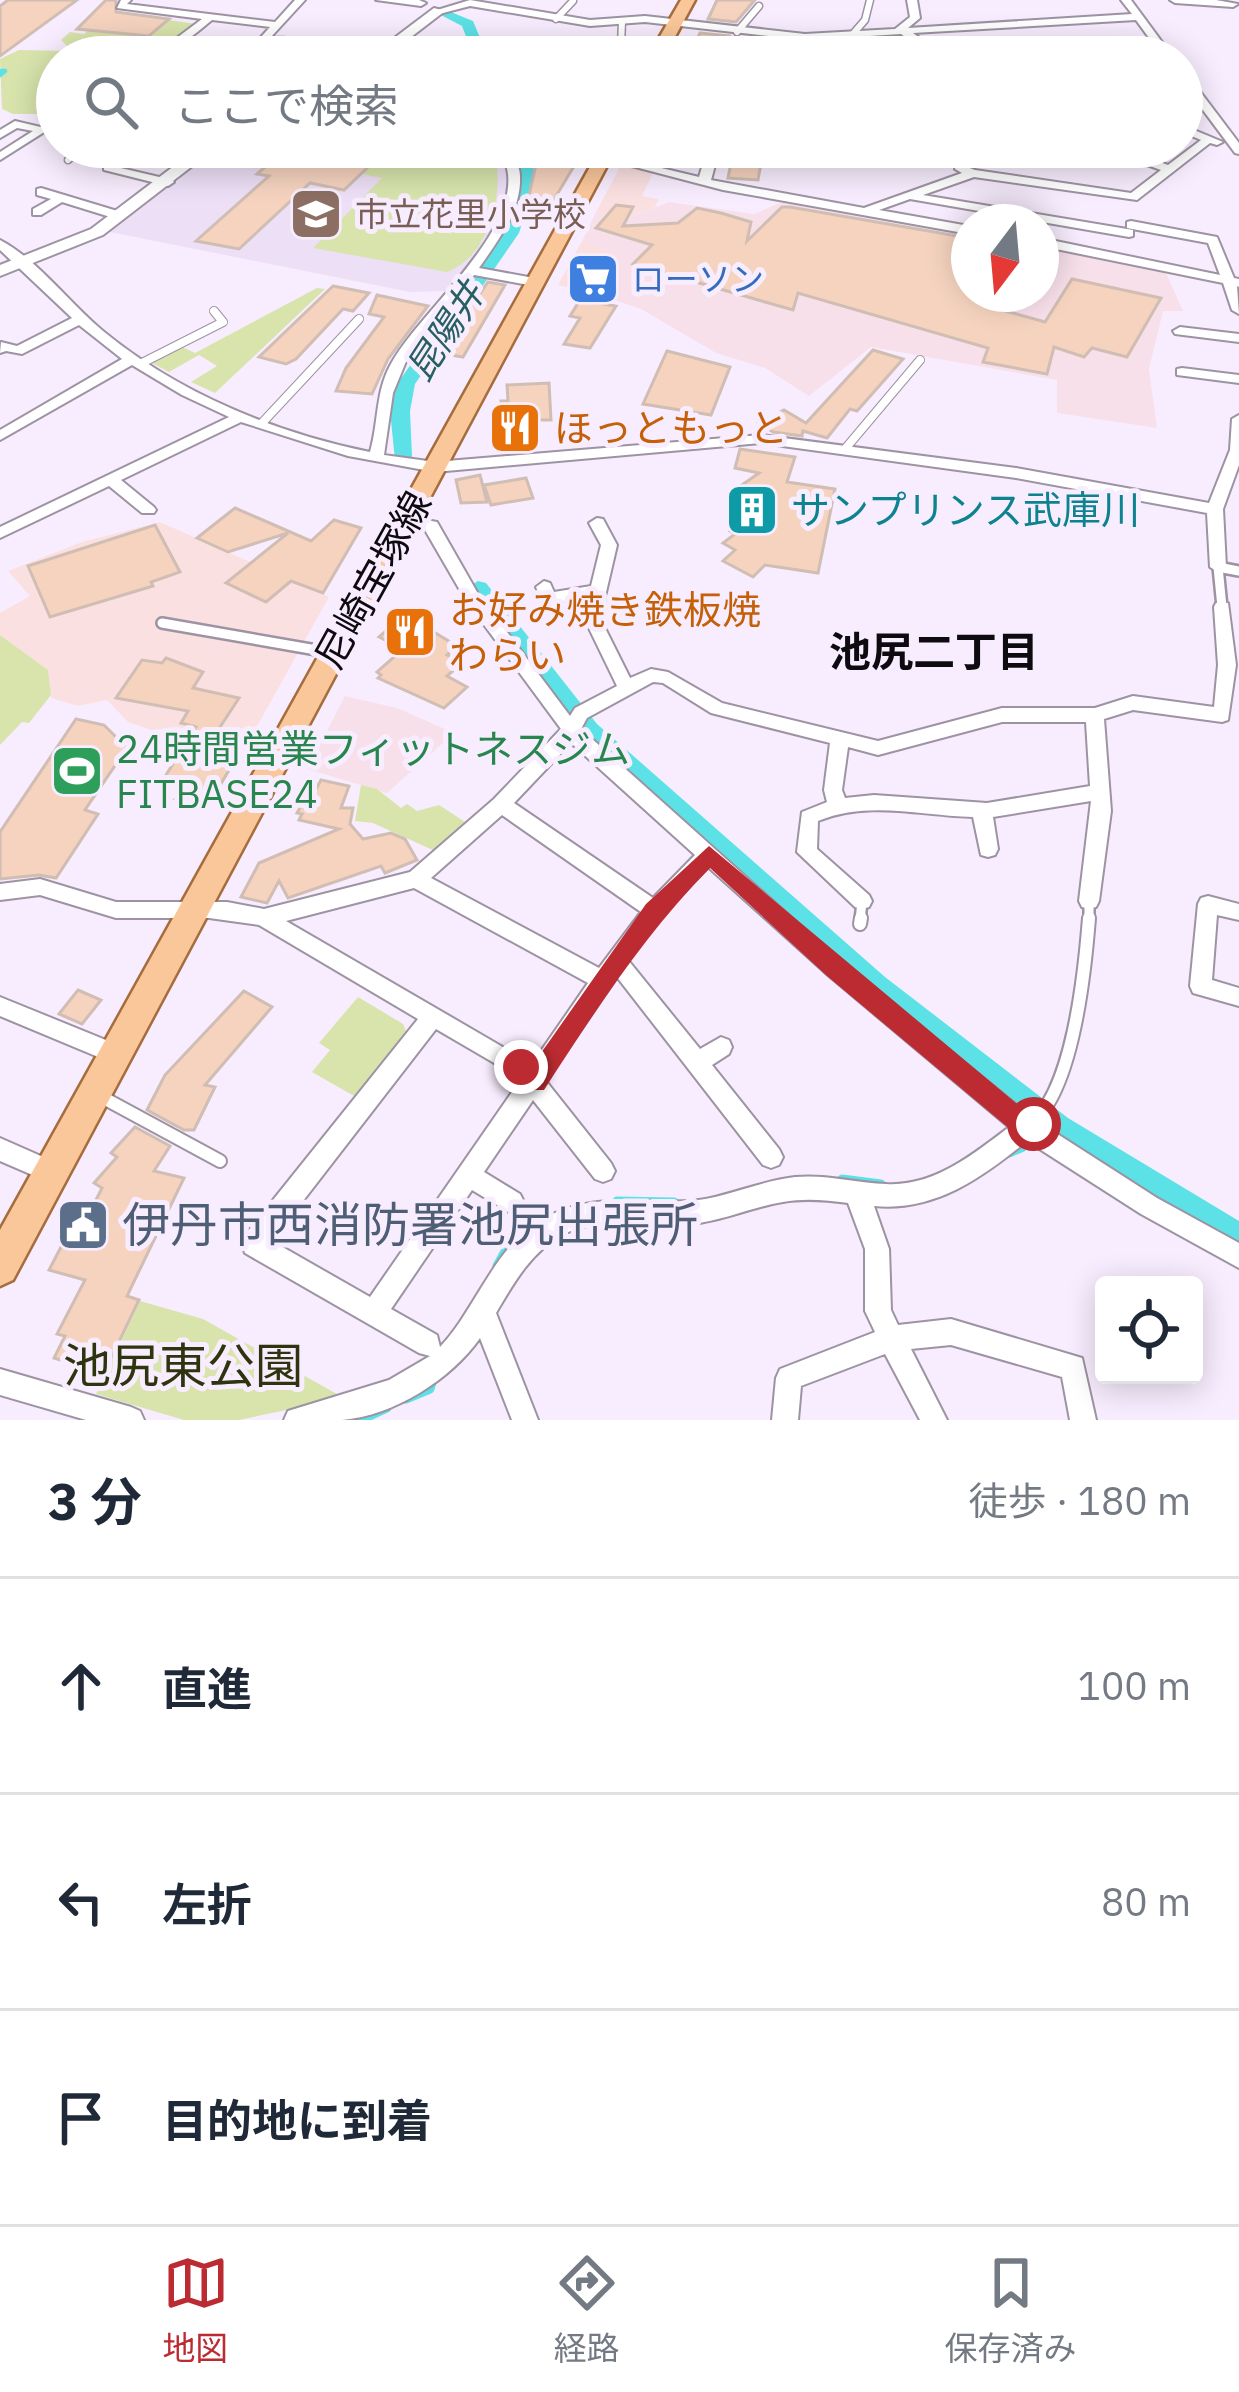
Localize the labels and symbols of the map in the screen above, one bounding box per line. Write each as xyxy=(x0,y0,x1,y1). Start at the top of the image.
school or university icon: 市立花里小学校 xyxy=(288,186,344,242)
place label: 市立花里小学校 xyxy=(355,192,586,235)
north arrow xyxy=(951,204,1059,312)
supermarket icon: ローソン xyxy=(565,251,621,307)
place label: ローソン xyxy=(632,257,764,300)
water label: 昆陽井 xyxy=(395,270,495,389)
restaurant icon: ほっともっと xyxy=(487,400,543,456)
place label: ほっともっと xyxy=(554,402,788,453)
street label: 尼崎宝塚線 xyxy=(303,482,442,677)
building icon: サンプリンス武庫川 xyxy=(724,482,780,538)
place label: サンプリンス武庫川 xyxy=(791,484,1140,535)
place label: お好み焼き鉄板焼 わらい xyxy=(449,584,761,680)
restaurant icon: お好み焼き鉄板焼 わらい xyxy=(382,604,438,660)
district label: 池尻二丁目 xyxy=(829,624,1039,679)
place label: 24時間営業フィットネスジム FITBASE24 xyxy=(116,723,630,819)
sports icon: 24時間営業フィットネスジム FITBASE24 xyxy=(49,743,105,799)
route end xyxy=(494,1040,548,1094)
route start xyxy=(1007,1097,1061,1151)
place label: 伊丹市西消防署池尻出張所 xyxy=(122,1193,698,1255)
public building icon: 伊丹市西消防署池尻出張所 xyxy=(55,1197,111,1253)
park label: 池尻東公園 xyxy=(63,1334,303,1396)

